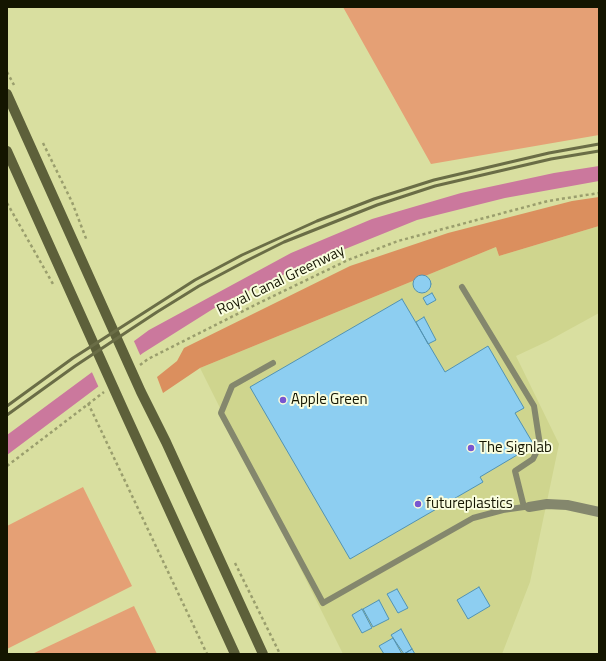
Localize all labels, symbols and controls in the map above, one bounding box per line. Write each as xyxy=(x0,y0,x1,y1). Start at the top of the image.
street label: Royal Canal Greenway xyxy=(214,242,348,320)
place label: Apple Green xyxy=(291,391,368,409)
marker: Apple Green xyxy=(278,395,288,405)
place label: The Signlab xyxy=(479,439,552,457)
marker: The Signlab xyxy=(466,443,476,453)
place label: futureplastics xyxy=(426,495,513,513)
marker: futureplastics xyxy=(413,499,423,509)

